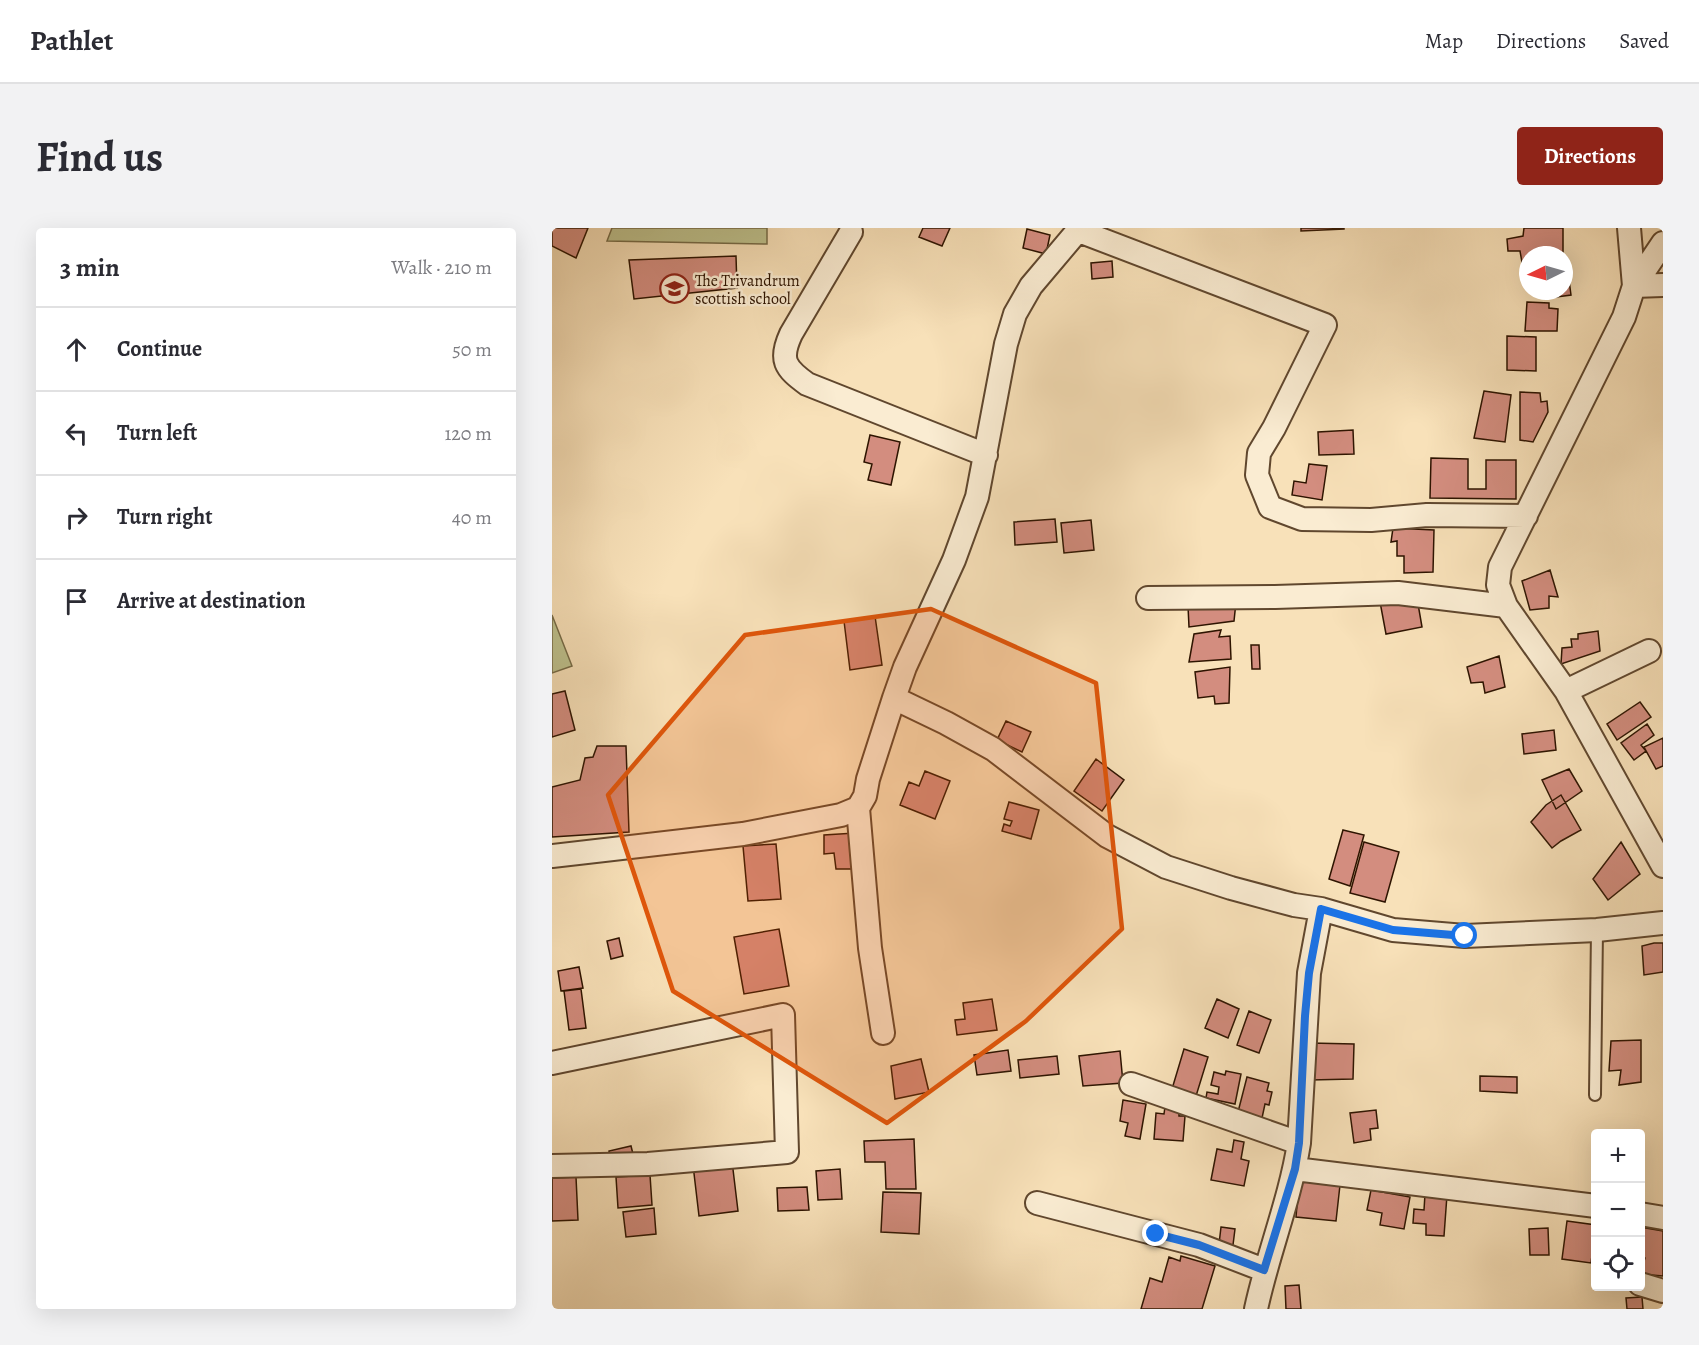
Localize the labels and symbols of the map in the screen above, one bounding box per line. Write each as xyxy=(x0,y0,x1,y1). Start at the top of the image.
north arrow xyxy=(1519,246,1573,300)
place label: The Trivandrum scottish school xyxy=(695,270,800,310)
school or university icon: The Trivandrum scottish school xyxy=(658,273,690,305)
route start xyxy=(1451,922,1477,948)
route end xyxy=(1142,1220,1168,1246)

